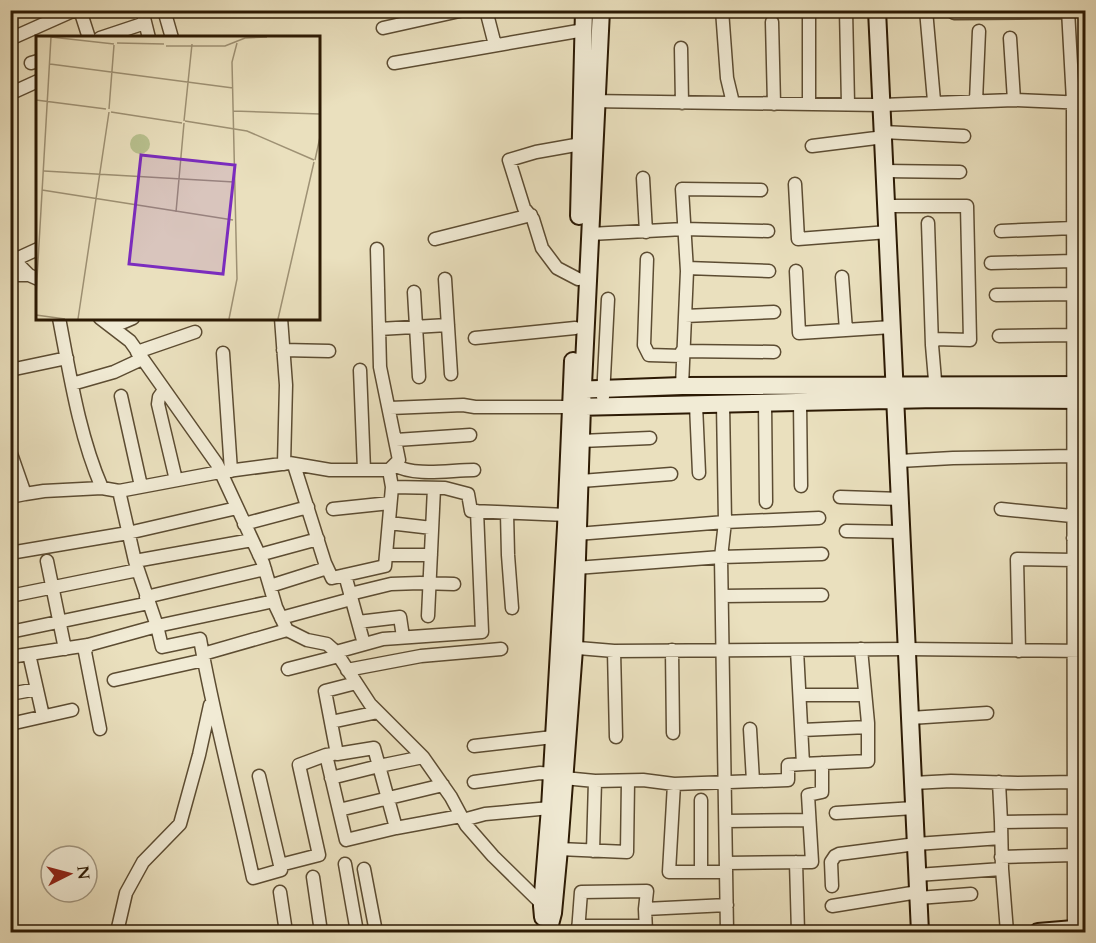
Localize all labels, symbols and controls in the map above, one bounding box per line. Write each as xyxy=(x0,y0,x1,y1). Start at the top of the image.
inset map xyxy=(36,36,320,320)
north arrow xyxy=(39,844,99,904)
text: N xyxy=(71,864,95,881)

